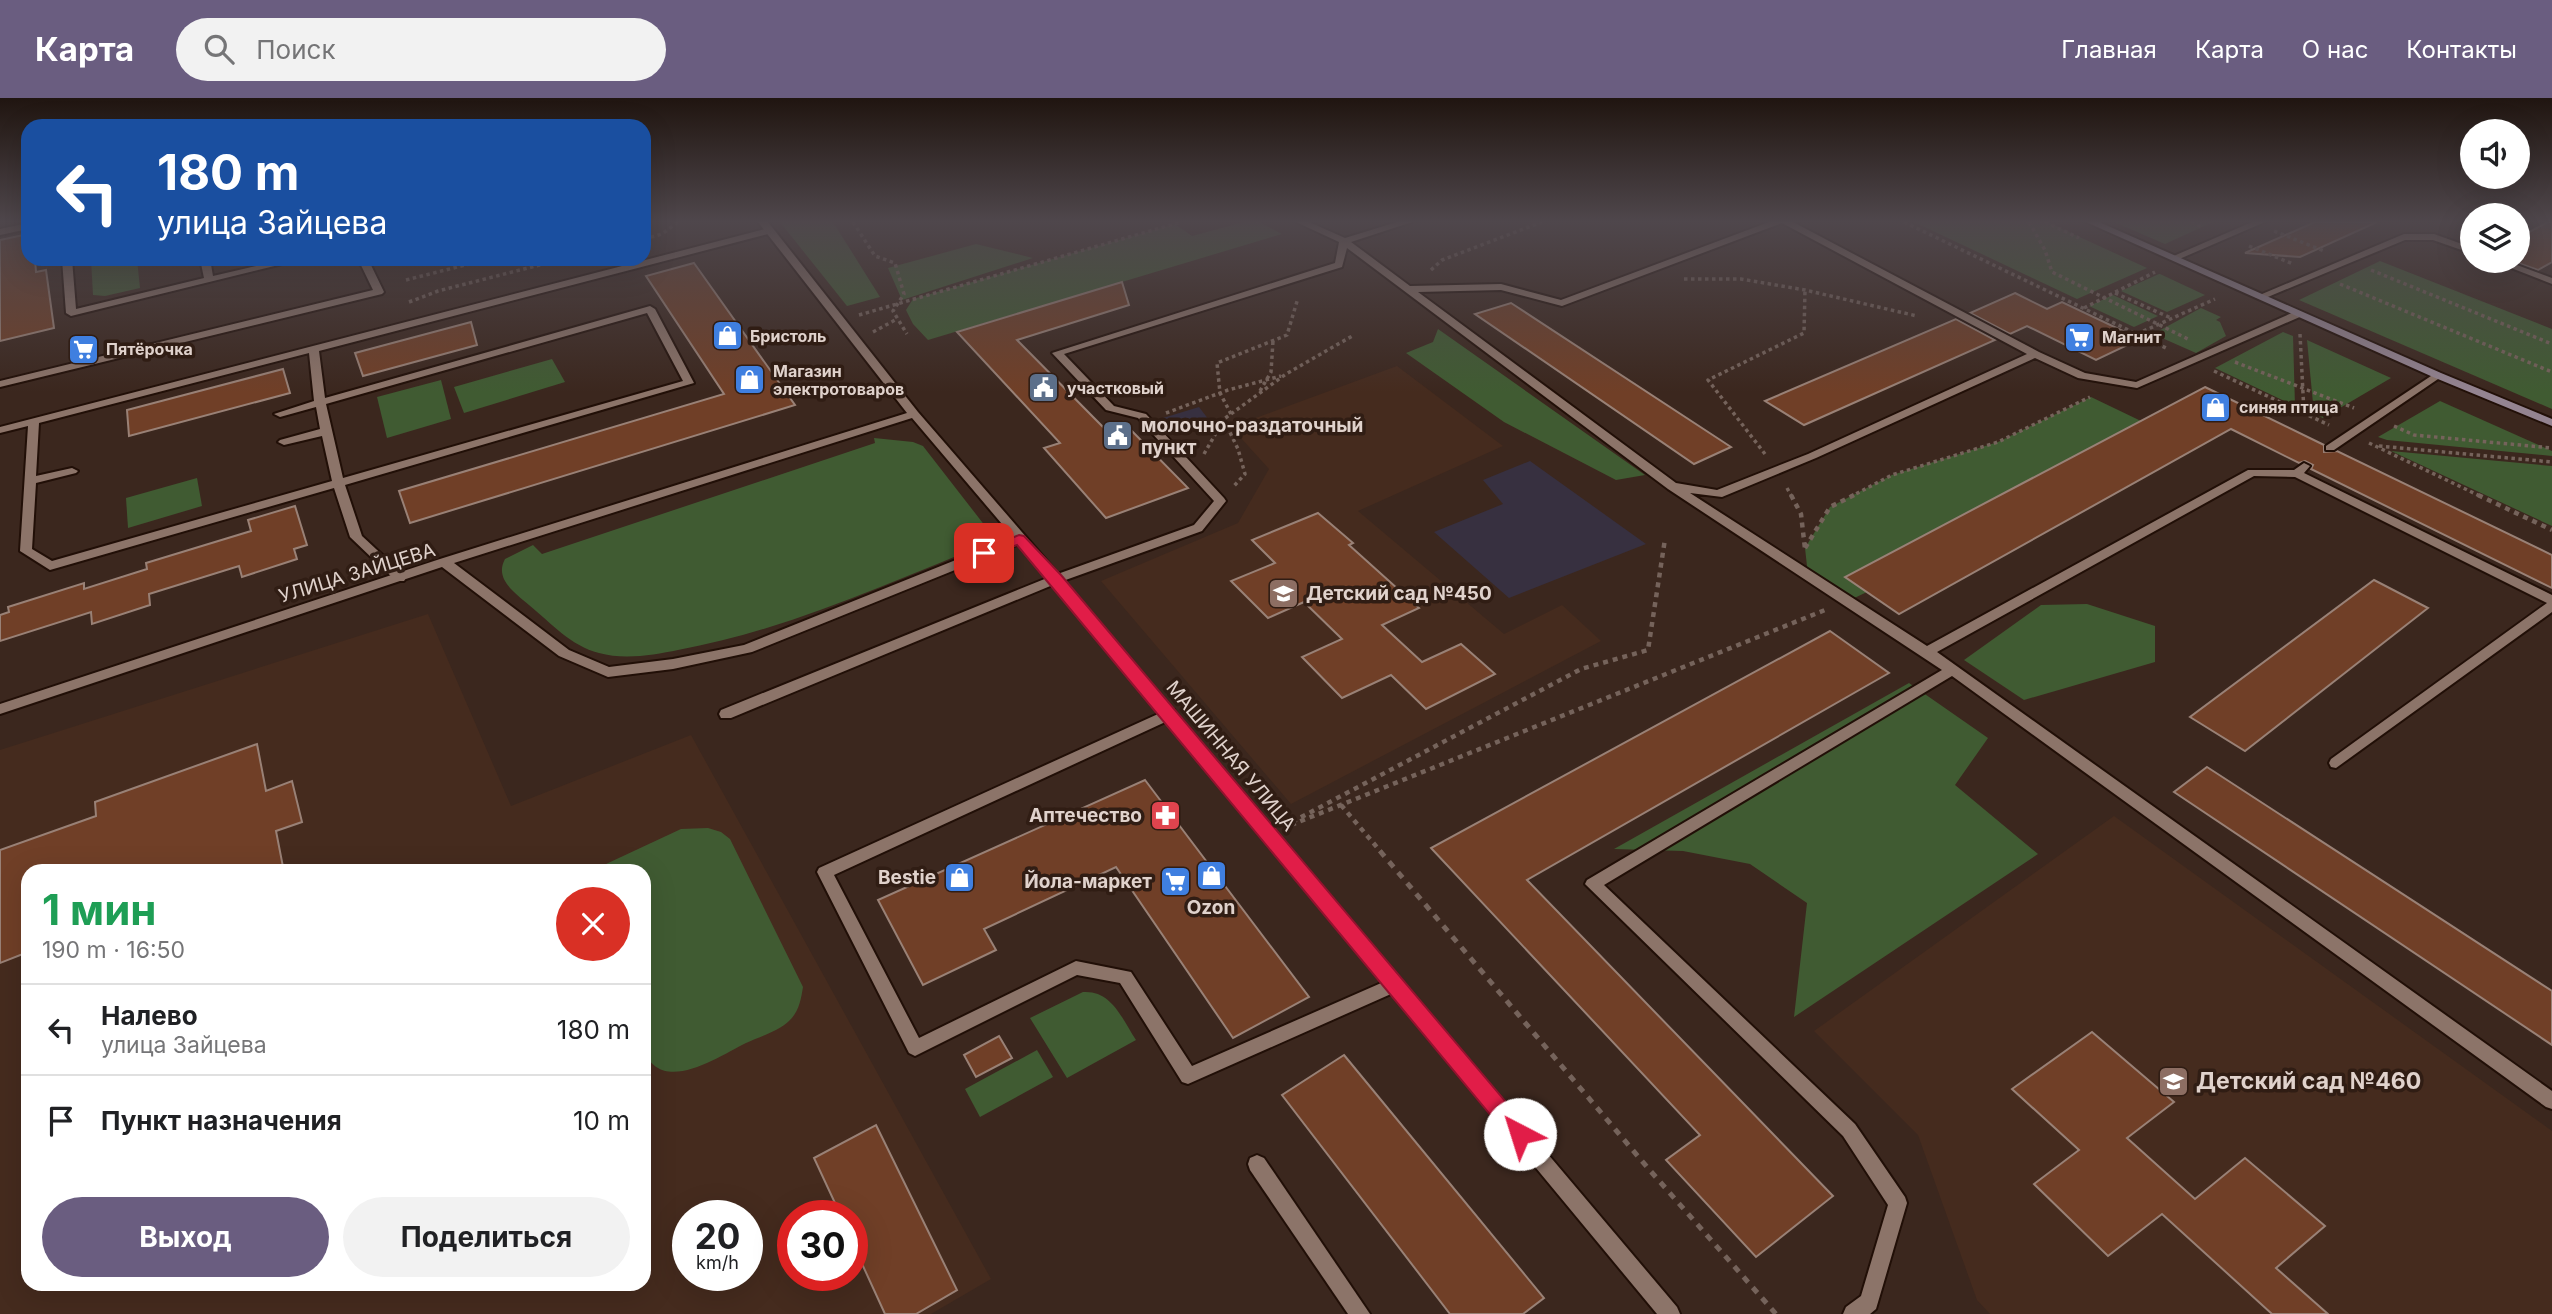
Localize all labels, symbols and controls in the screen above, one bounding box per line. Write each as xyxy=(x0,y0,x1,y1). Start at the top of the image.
search box xyxy=(176,18,666,81)
text: Карта xyxy=(35,29,134,69)
icon: search xyxy=(200,30,238,68)
text: Поиск xyxy=(256,34,335,65)
text: Главная xyxy=(2061,35,2157,64)
text: Карта xyxy=(2195,35,2264,64)
text: О нас xyxy=(2302,35,2368,64)
text: Контакты xyxy=(2406,35,2517,64)
map controls xyxy=(2460,119,2530,273)
button: sound xyxy=(2460,119,2530,189)
text: 180 m xyxy=(157,143,299,202)
icon: left xyxy=(42,147,133,238)
text: улица Зайцева xyxy=(157,203,387,242)
button: layers xyxy=(2460,203,2530,273)
shop icon: Бристоль xyxy=(710,319,744,353)
supermarket icon: Магнит xyxy=(2062,320,2096,354)
place label: Бристоль xyxy=(750,326,827,346)
place label: Магнит xyxy=(2102,327,2162,347)
supermarket icon: Пятёрочка xyxy=(66,332,100,366)
place label: Пятёрочка xyxy=(106,339,193,359)
place label: Магазин электротоваров xyxy=(773,361,904,399)
shop icon: Магазин электротоваров xyxy=(733,363,767,397)
public building icon: участковый xyxy=(1027,371,1061,405)
place label: участковый xyxy=(1067,378,1164,398)
shop icon: синяя птица xyxy=(2199,390,2233,424)
place label: синяя птица xyxy=(2239,397,2338,417)
place label: молочно-раздаточный пункт xyxy=(1141,414,1363,459)
public building icon: молочно-раздаточный пункт xyxy=(1101,419,1135,453)
pin xyxy=(954,523,1014,583)
icon: arrive xyxy=(965,534,1003,572)
street label: УЛИЦА ЗАЙЦЕВА xyxy=(276,537,438,608)
school or university icon: Детский сад №450 xyxy=(1266,576,1300,610)
place label: Детский сад №450 xyxy=(1306,582,1492,605)
street label: МАШИННАЯ УЛИЦА xyxy=(1161,676,1301,836)
pharmacy icon: Аптечество xyxy=(1148,798,1182,832)
place label: Аптечество xyxy=(1029,804,1142,827)
shop icon: Ozon xyxy=(1194,859,1228,893)
shop icon: Bestie xyxy=(942,860,976,894)
supermarket icon: Йола-маркет xyxy=(1158,864,1192,898)
place label: Bestie xyxy=(878,866,936,889)
place label: Йола-маркет xyxy=(1024,869,1152,893)
text: 1 мин xyxy=(42,884,156,935)
button: close xyxy=(556,887,630,961)
place label: Ozon xyxy=(1187,896,1235,919)
text: 190 m · 16:50 xyxy=(42,936,185,964)
text: Налево xyxy=(101,1000,198,1031)
icon: left xyxy=(42,1011,80,1049)
text: 180 m xyxy=(557,1014,630,1045)
text: улица Зайцева xyxy=(101,1031,267,1059)
school or university icon: Детский сад №460 xyxy=(2156,1064,2190,1098)
place label: Детский сад №460 xyxy=(2196,1067,2421,1095)
position arrow xyxy=(1483,1097,1557,1171)
icon: arrive xyxy=(42,1102,80,1140)
text: Пункт назначения xyxy=(101,1105,342,1136)
text: 10 m xyxy=(573,1105,630,1136)
button: Выход xyxy=(42,1197,329,1277)
button: Поделиться xyxy=(343,1197,630,1277)
speed limit sign: 30 xyxy=(777,1200,868,1291)
text: 20 xyxy=(695,1215,740,1257)
text: km/h xyxy=(696,1252,739,1273)

